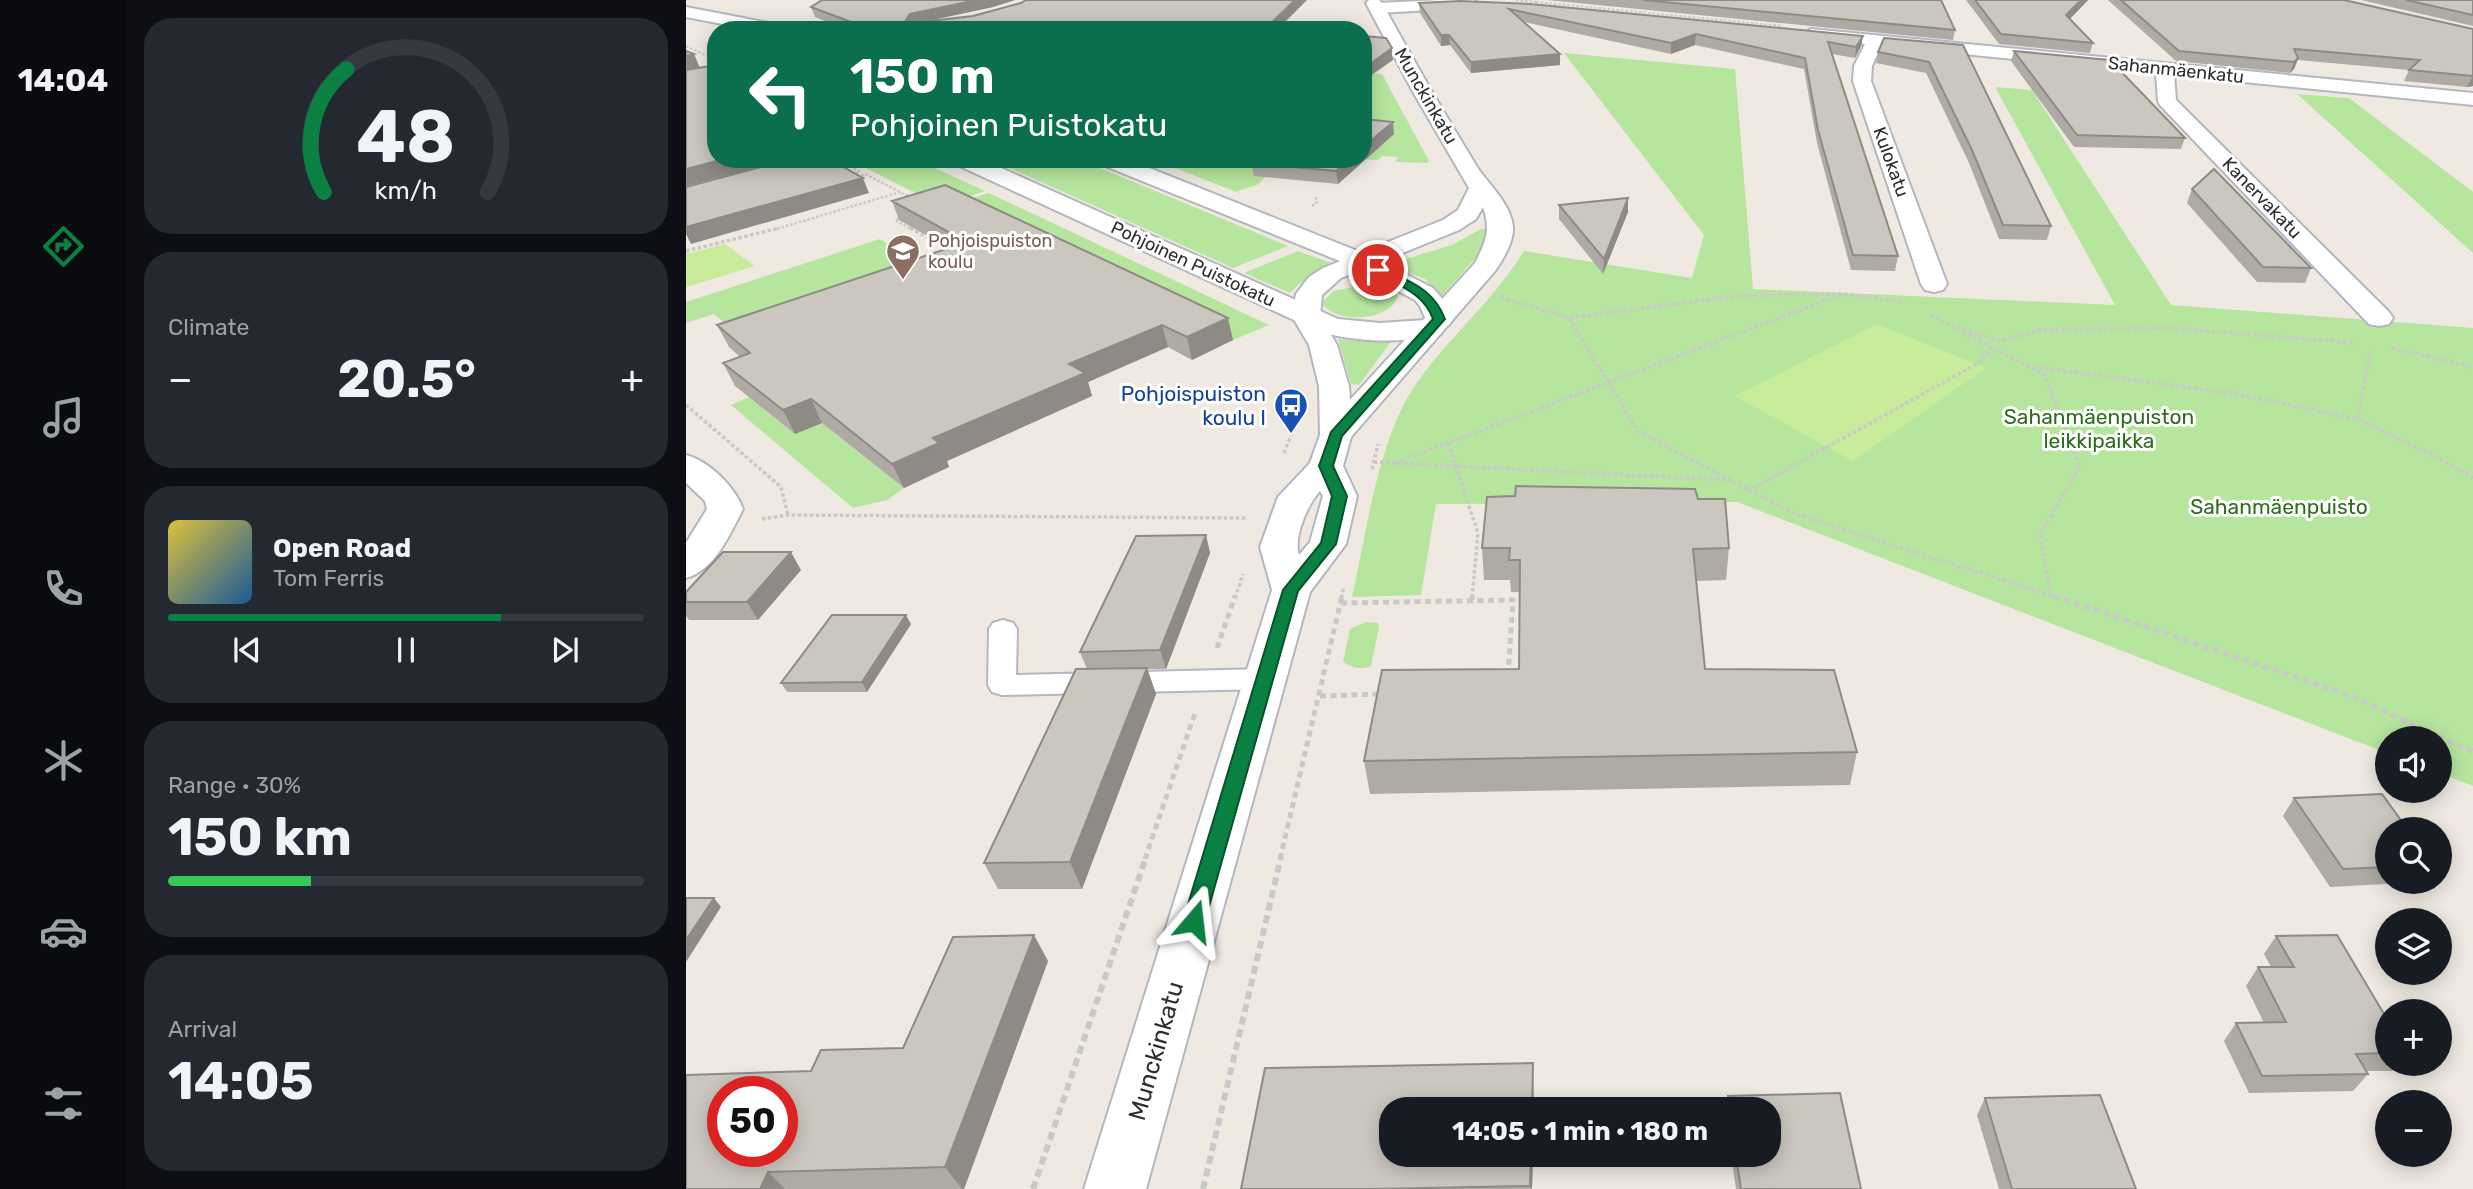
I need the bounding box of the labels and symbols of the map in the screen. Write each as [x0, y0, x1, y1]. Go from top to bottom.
street label: Munckinkatu [1390, 44, 1462, 148]
street label: Sahanmäenkatu [2107, 52, 2245, 88]
street label: Kulokatu [1868, 124, 1914, 200]
street label: Kanervakatu [2218, 153, 2306, 243]
street label: Pohjoinen Puistokatu [1108, 216, 1278, 312]
place label: Pohjoispuiston koulu [928, 230, 1053, 273]
school or university icon: Pohjoispuiston koulu [884, 232, 922, 281]
pin [1348, 240, 1408, 300]
place label: Pohjoispuiston koulu I [1121, 381, 1266, 430]
bus stop icon: Pohjoispuiston koulu I [1272, 386, 1310, 435]
park label: Sahanmäenpuiston leikkipaikka [2004, 404, 2194, 453]
park label: Sahanmäenpuisto [2190, 494, 2368, 519]
position arrow [1157, 884, 1231, 958]
street label: Munckinkatu [1123, 978, 1189, 1124]
speed limit sign: 50 [707, 1076, 798, 1167]

